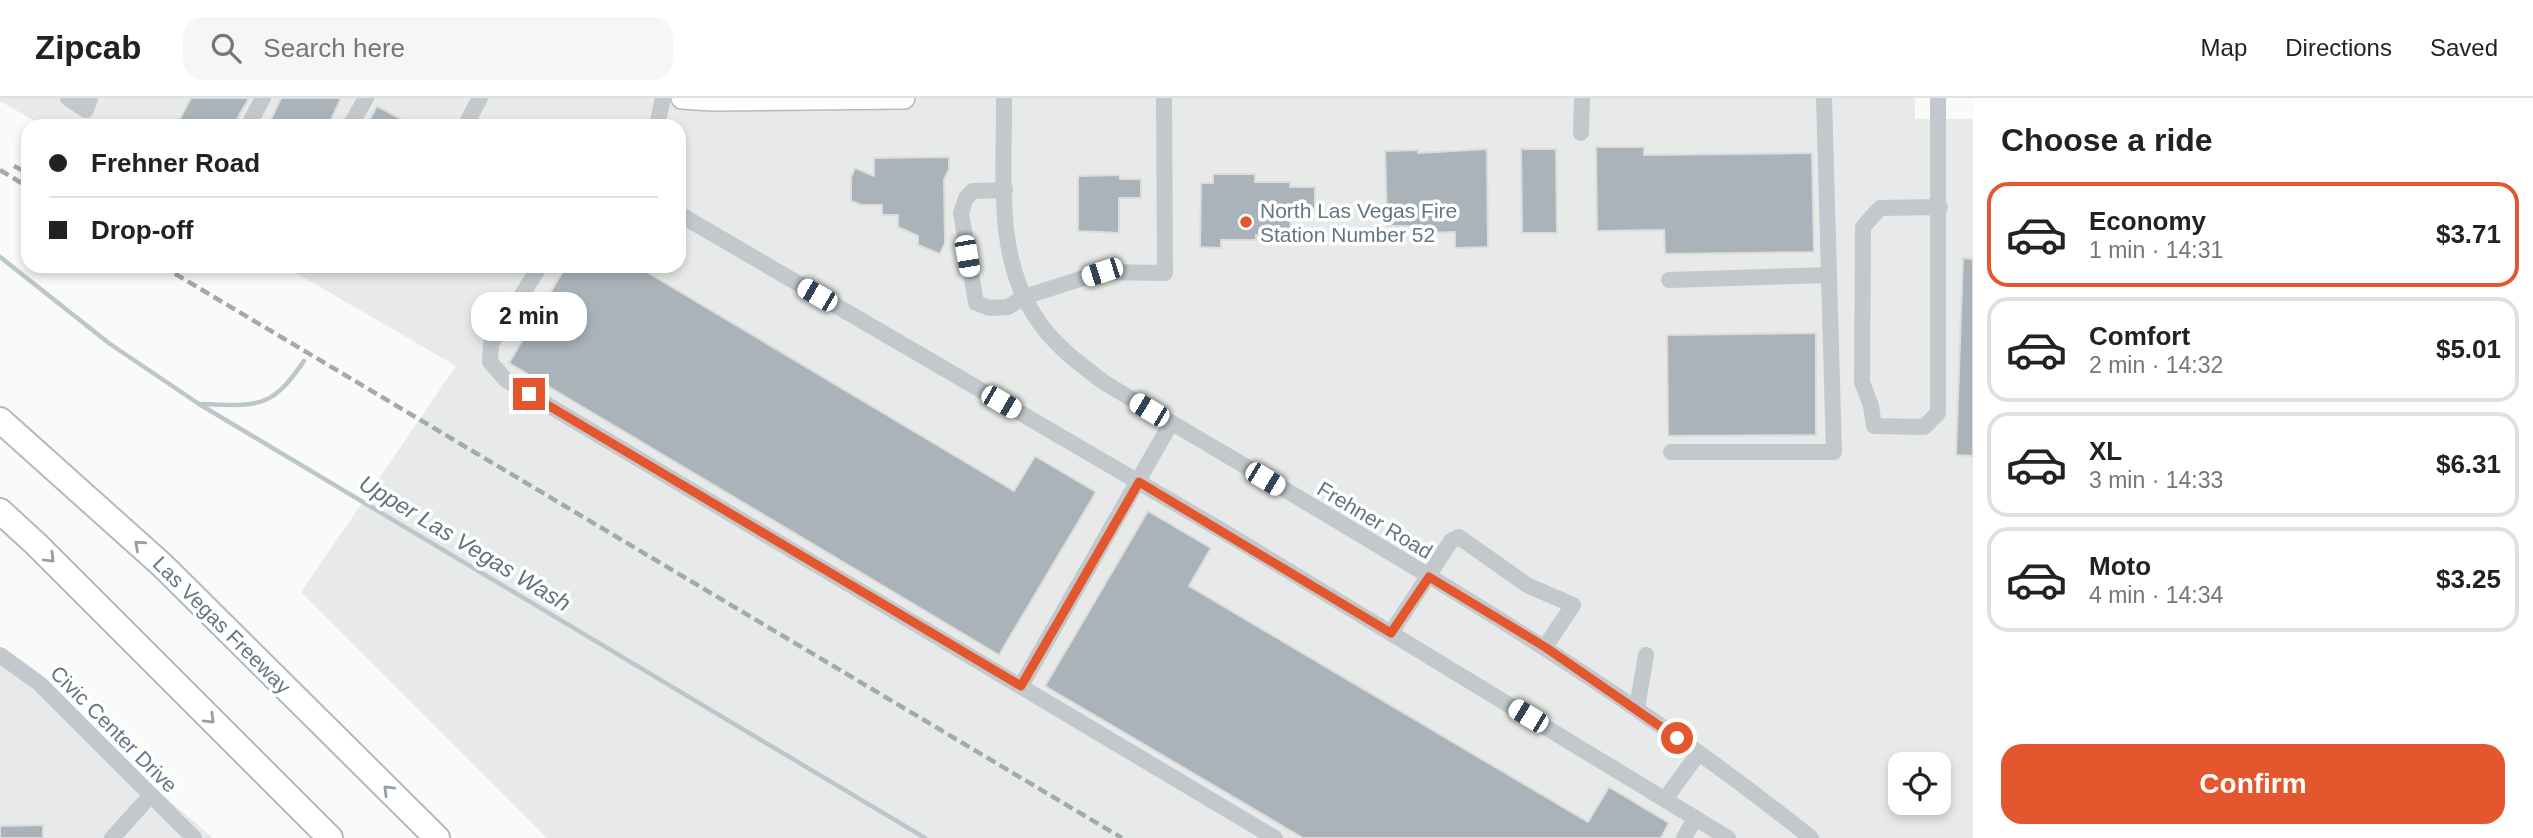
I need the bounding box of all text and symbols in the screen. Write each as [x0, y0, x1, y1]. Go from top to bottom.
search box [183, 17, 673, 80]
text: Zipcab [35, 29, 141, 66]
icon: search [207, 29, 245, 67]
text: Search here [263, 33, 405, 63]
text: Map [2201, 34, 2247, 61]
text: Directions [2285, 34, 2392, 61]
text: Saved [2430, 34, 2498, 61]
text: Choose a ride [2001, 122, 2213, 158]
text: Frehner Road [91, 148, 260, 178]
place label: North Las Vegas Fire Station Number 52 [1260, 199, 1457, 246]
icon: car [2005, 203, 2068, 266]
text: Economy [2089, 206, 2206, 236]
marker: North Las Vegas Fire Station Number 52 [1238, 214, 1254, 230]
text: Drop-off [91, 215, 194, 245]
text: $3.71 [2436, 219, 2501, 249]
car [954, 233, 981, 279]
text: 1 min · 14:31 [2089, 237, 2223, 263]
car [1079, 256, 1126, 288]
car [794, 275, 841, 315]
callout: 2 min [471, 292, 587, 342]
text: 2 min [499, 303, 559, 329]
icon: car [2005, 318, 2068, 381]
text: Comfort [2089, 321, 2190, 351]
text: $5.01 [2436, 334, 2501, 364]
text: 2 min · 14:32 [2089, 352, 2223, 378]
route end [513, 378, 545, 410]
car [978, 382, 1025, 422]
car [1126, 390, 1173, 430]
icon: car [2005, 433, 2068, 496]
text: XL [2089, 436, 2122, 466]
text: $6.31 [2436, 449, 2501, 479]
car [1242, 459, 1289, 499]
text: 3 min · 14:33 [2089, 467, 2223, 493]
water label: Upper Las Vegas Wash [355, 470, 575, 616]
street label: Frehner Road [1314, 477, 1436, 563]
one-way arrow [134, 540, 147, 553]
icon: car [2005, 548, 2068, 611]
one-way arrow [41, 549, 54, 562]
text: Moto [2089, 551, 2151, 581]
street label: Las Vegas Freeway [149, 552, 296, 699]
text: $3.25 [2436, 564, 2501, 594]
text: 4 min · 14:34 [2089, 582, 2223, 608]
street label: Civic Center Drive [46, 661, 182, 797]
car [1505, 696, 1552, 736]
one-way arrow [202, 710, 215, 723]
route start [1661, 722, 1693, 754]
button: Confirm [2001, 744, 2505, 824]
map controls [1888, 752, 1951, 815]
button: locate [1888, 752, 1951, 815]
one-way arrow [384, 785, 397, 798]

